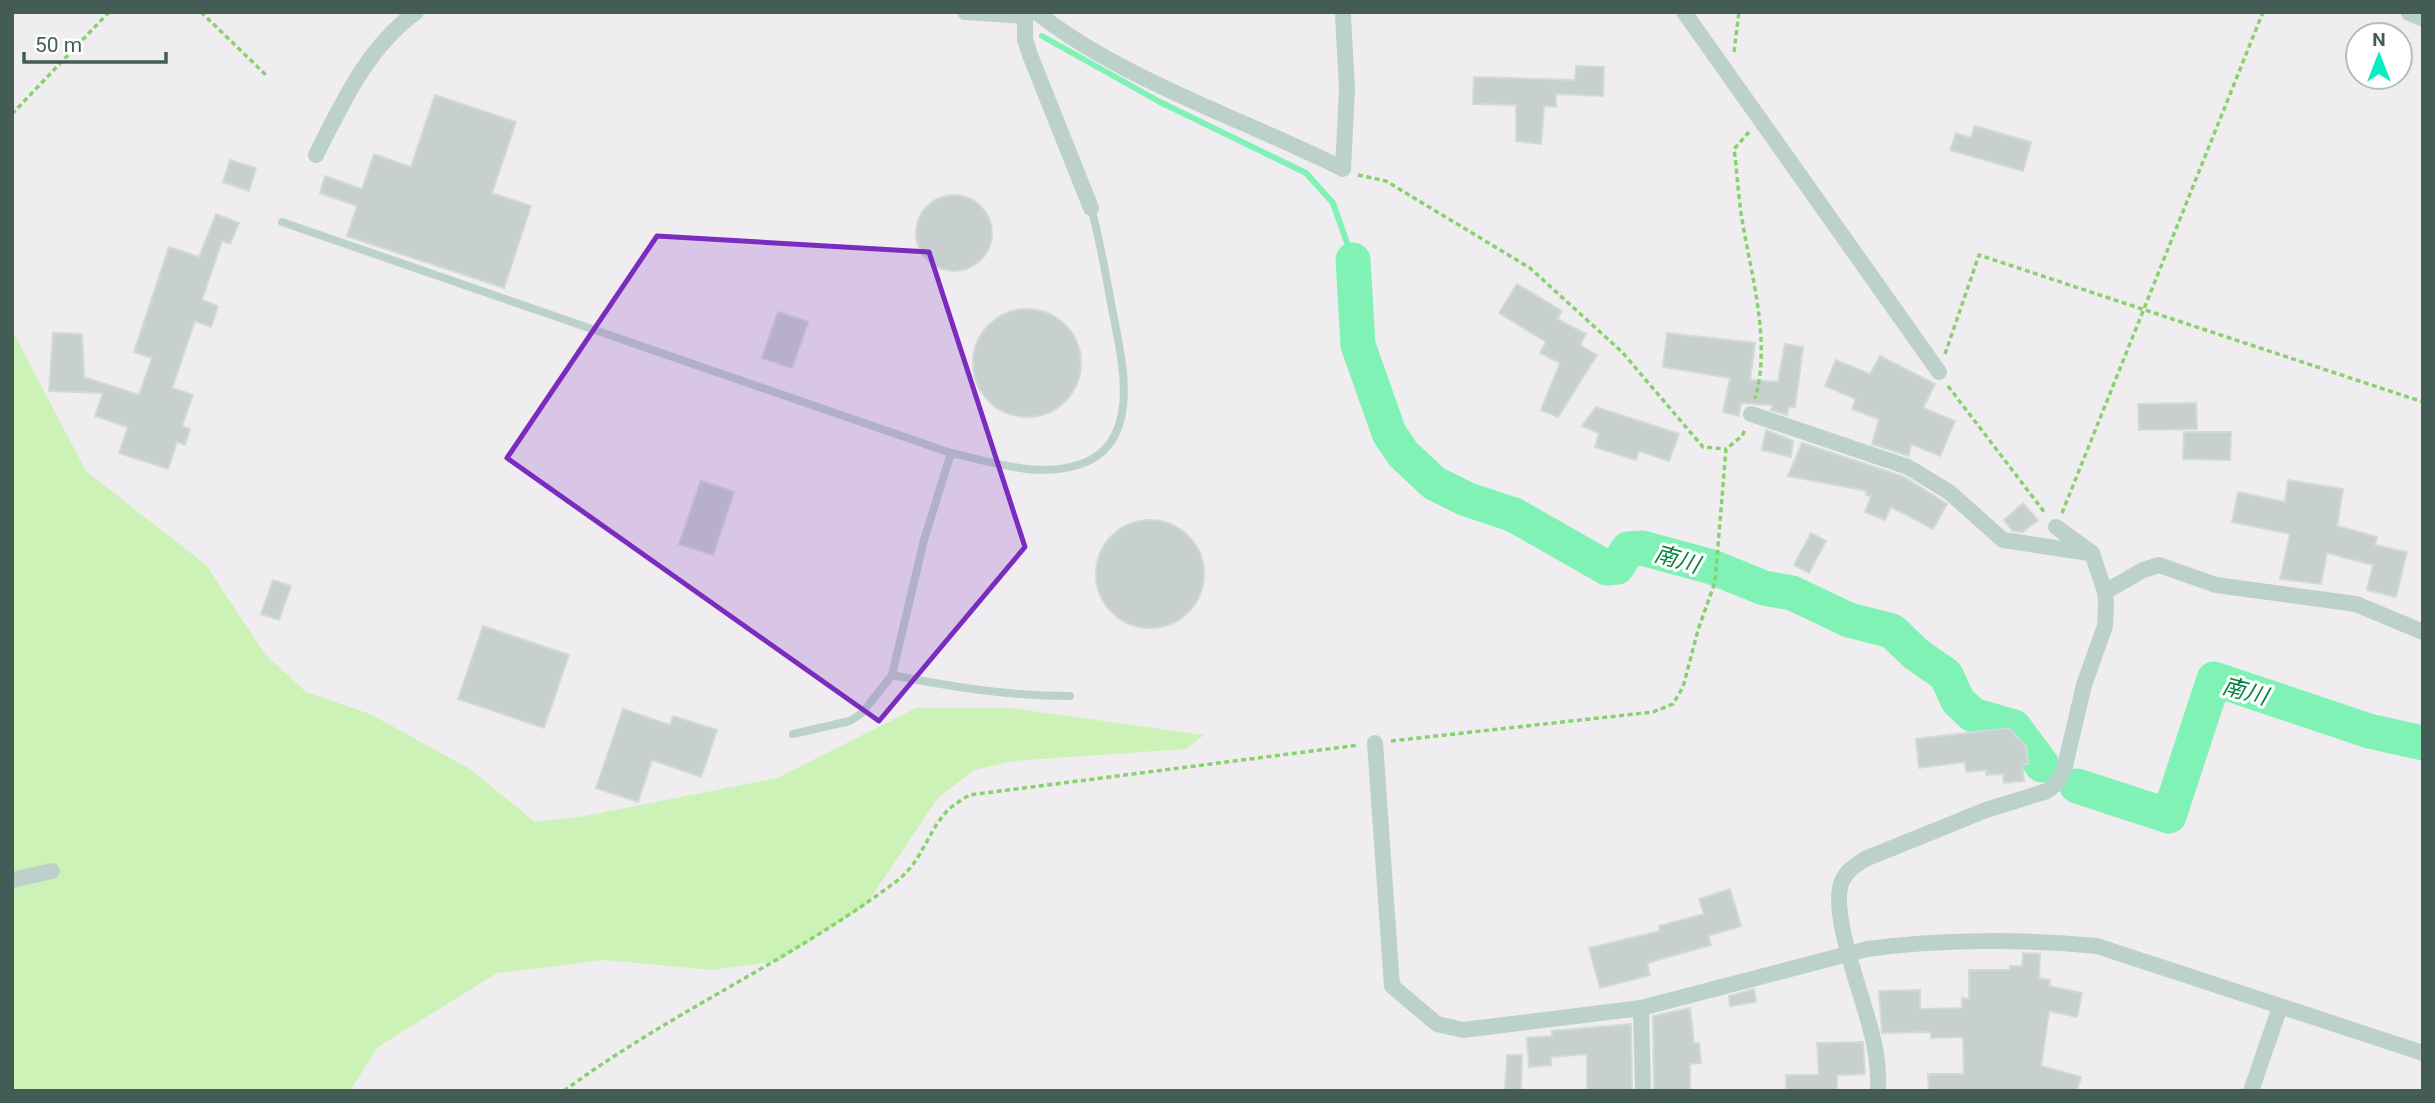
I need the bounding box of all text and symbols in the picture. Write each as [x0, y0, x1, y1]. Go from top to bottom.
scale bar [24, 21, 166, 65]
north arrow [2344, 21, 2414, 91]
text: N [2372, 28, 2386, 51]
text: 50 m [35, 33, 82, 57]
water label: 南川 [1651, 540, 1706, 580]
water label: 南川 [2219, 672, 2273, 711]

